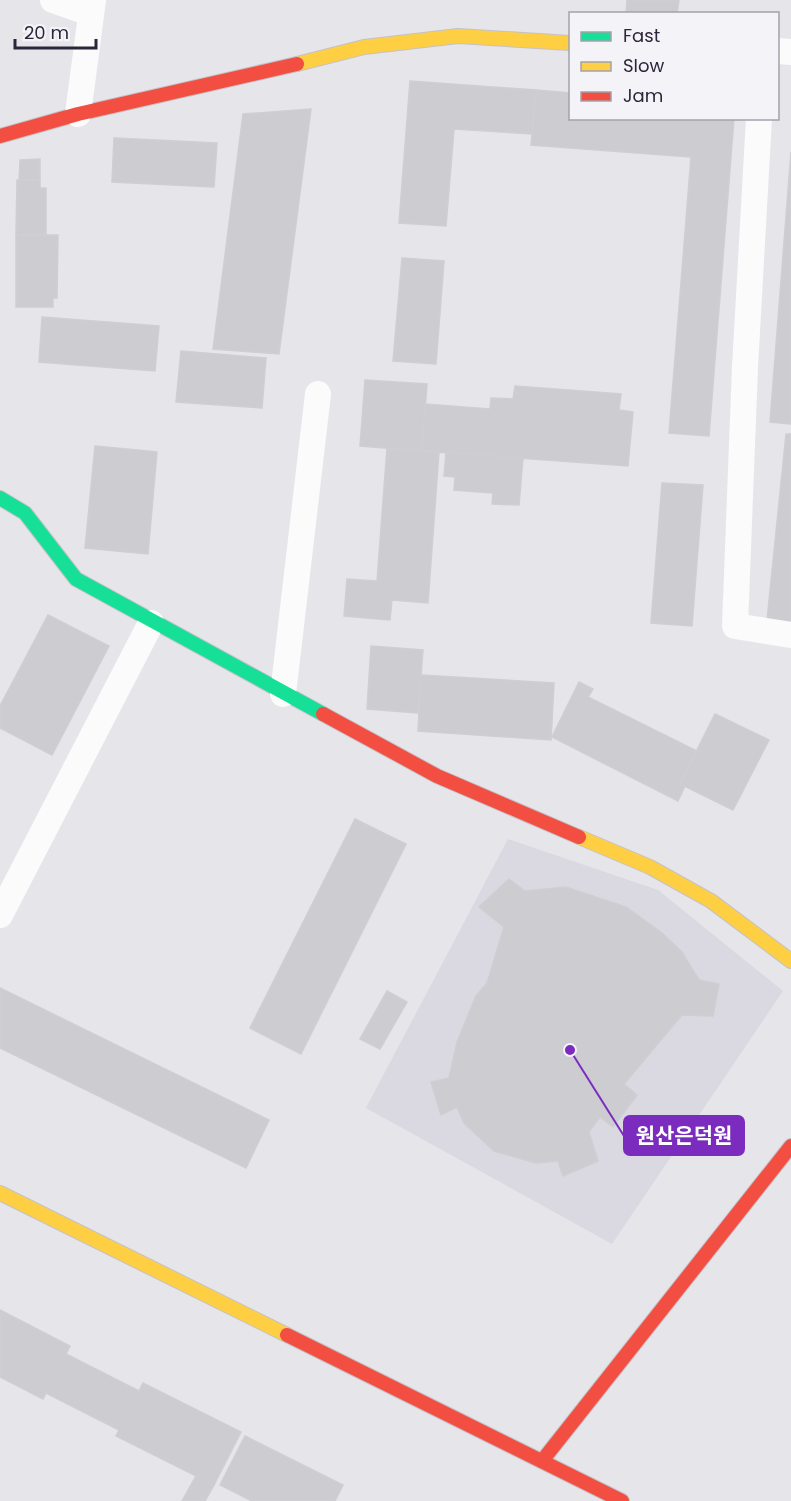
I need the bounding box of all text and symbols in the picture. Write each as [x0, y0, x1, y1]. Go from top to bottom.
scale bar [15, 12, 96, 50]
legend [569, 12, 779, 120]
text: 20 m [24, 20, 69, 45]
text: Fast [623, 23, 660, 48]
text: Slow [623, 53, 665, 78]
text: Jam [623, 83, 663, 108]
callout: 원산은덕원 [624, 1116, 744, 1155]
text: 원산은덕원 [636, 1121, 732, 1150]

